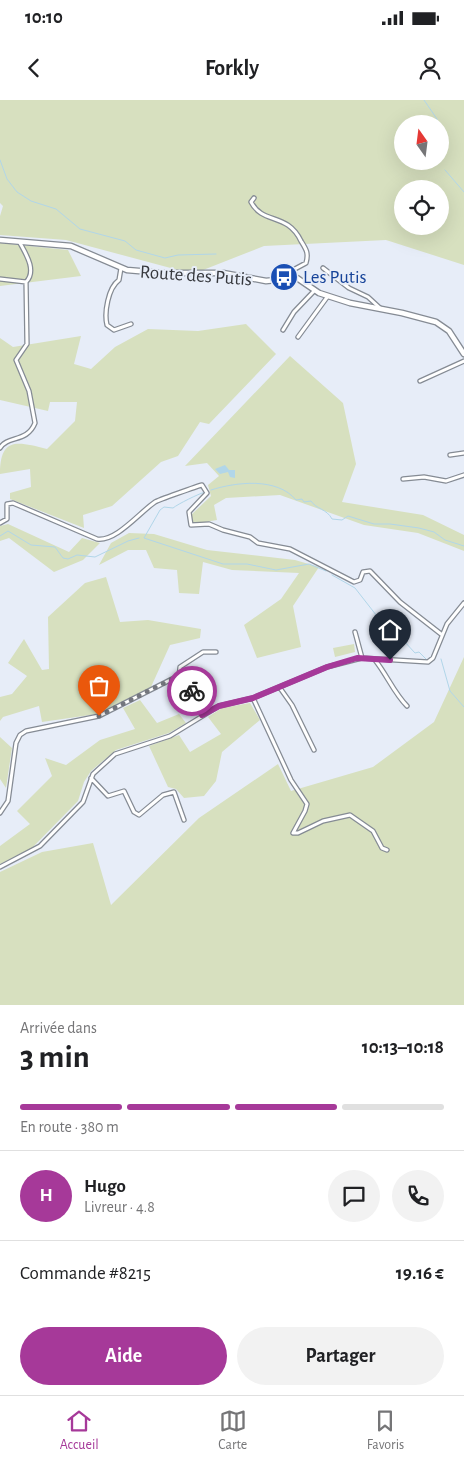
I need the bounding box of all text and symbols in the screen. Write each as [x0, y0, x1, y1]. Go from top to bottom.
text: 10:10 [25, 8, 63, 27]
icon: back [20, 54, 48, 82]
icon: person [416, 54, 444, 82]
text: Forkly [205, 57, 259, 79]
north arrow [394, 115, 449, 170]
map controls [394, 115, 449, 235]
button: locate [394, 180, 449, 235]
bus stop icon: Les Putis [269, 262, 299, 292]
street label: Route des Putis [139, 263, 253, 289]
place label: Les Putis [303, 268, 367, 287]
pin [369, 609, 411, 660]
icon: home [376, 616, 404, 644]
pin [78, 665, 120, 716]
courier [167, 666, 217, 716]
icon: bag [85, 672, 113, 700]
icon: bike [178, 677, 206, 705]
text: Arrivée dans [20, 1020, 97, 1036]
text: 10:13–10:18 [362, 1038, 444, 1057]
text: 3 min [20, 1041, 90, 1073]
text: En route · 380 m [20, 1119, 119, 1135]
button: chat [328, 1170, 380, 1222]
button: phone [392, 1170, 444, 1222]
text: Hugo [84, 1177, 126, 1196]
text: H [39, 1186, 53, 1205]
text: Livreur · 4.8 [84, 1199, 155, 1215]
text: Commande #8215 [20, 1264, 151, 1283]
text: 19.16 € [396, 1264, 444, 1283]
button: Aide [20, 1327, 227, 1385]
button: Partager [237, 1327, 444, 1385]
tab: Accueil [60, 1407, 99, 1454]
tab: Carte [218, 1407, 247, 1454]
tab: Favoris [367, 1407, 404, 1454]

